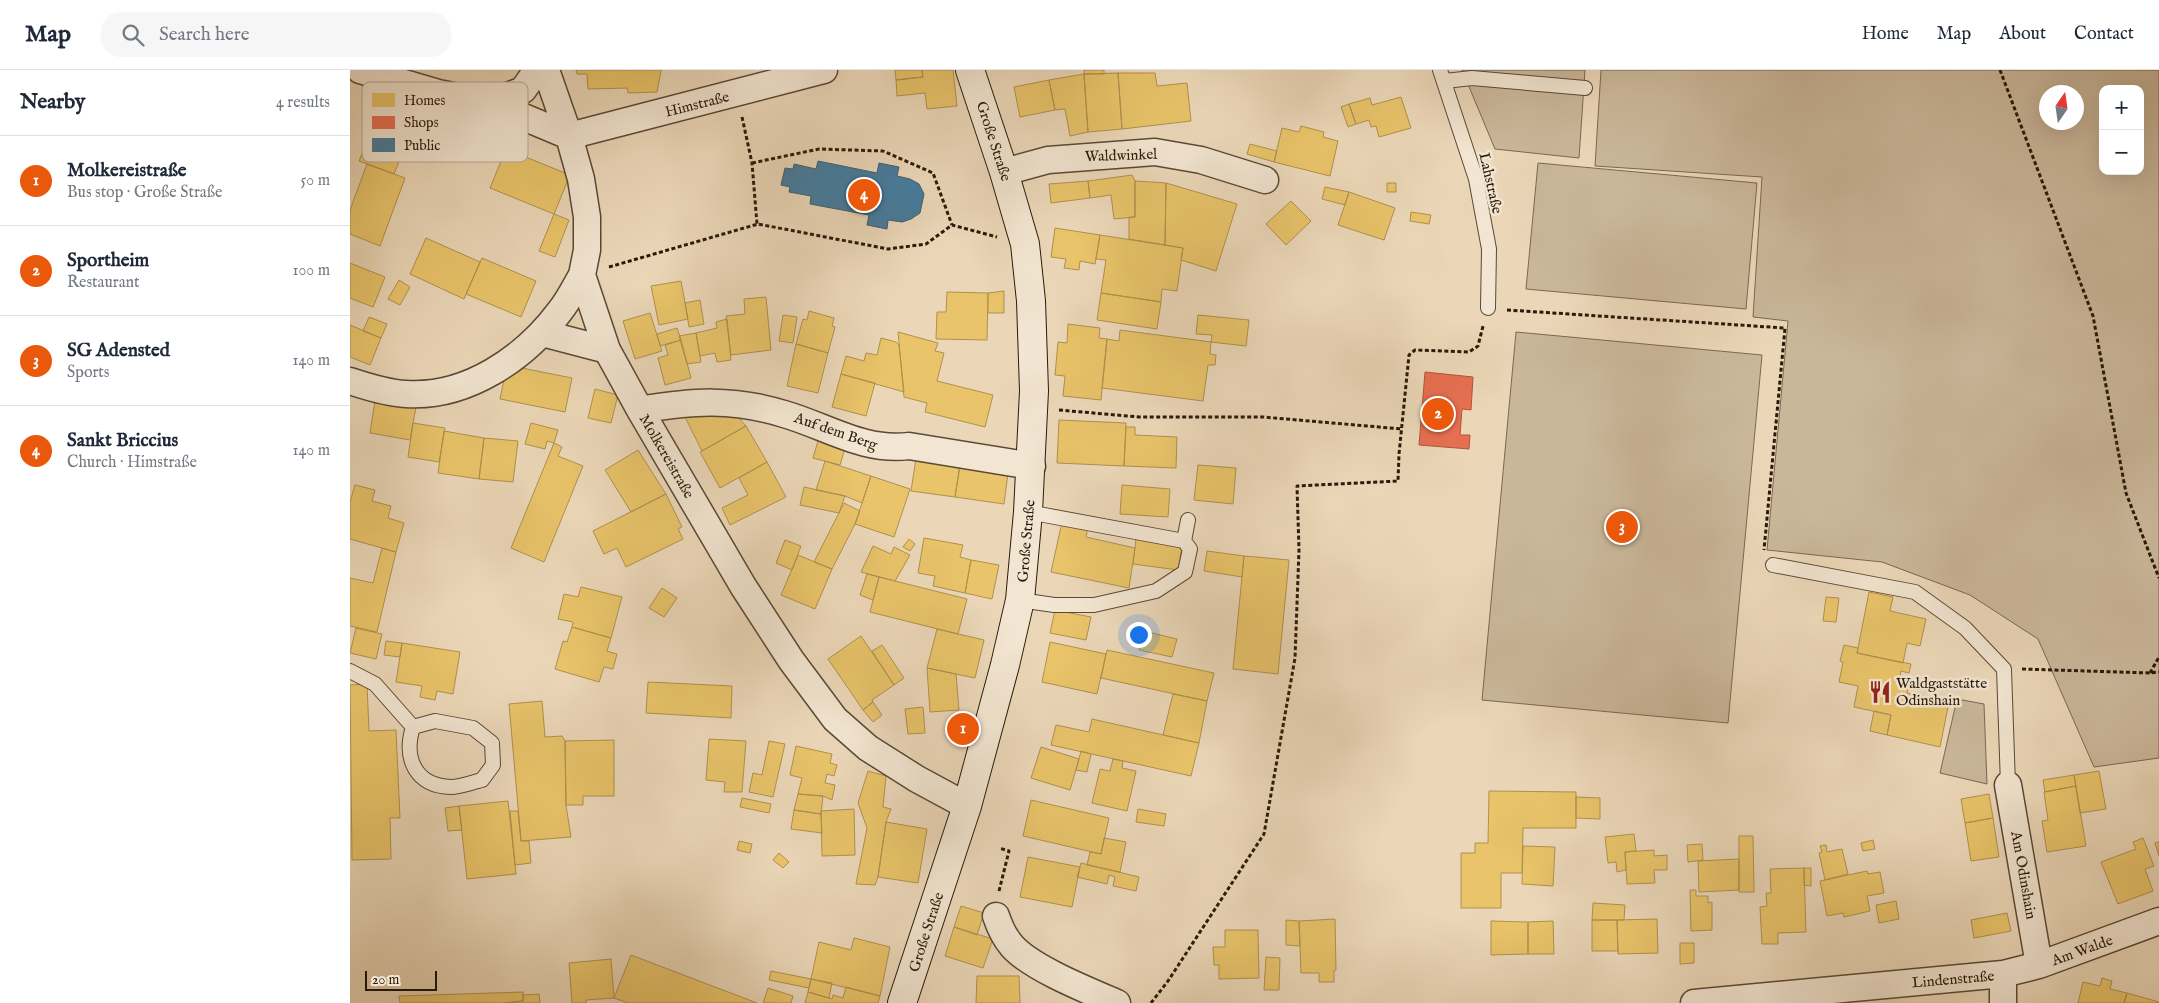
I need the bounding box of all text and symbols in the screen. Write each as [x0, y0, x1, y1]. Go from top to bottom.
search box [101, 12, 451, 57]
text: Map [25, 19, 71, 50]
icon: search [119, 21, 147, 49]
text: Search here [159, 23, 250, 47]
text: Home [1862, 23, 1909, 46]
text: Map [1937, 23, 1971, 46]
text: About [1999, 23, 2046, 46]
text: Contact [2074, 23, 2134, 46]
legend [362, 82, 528, 162]
north arrow [2039, 85, 2084, 130]
map controls [2099, 85, 2144, 175]
button: + [2099, 85, 2144, 130]
street label: Himstraße [663, 87, 731, 122]
text: Nearby [20, 89, 85, 116]
text: Homes [404, 92, 446, 110]
text: 4 results [276, 93, 330, 113]
street label: Große Straße [972, 99, 1015, 184]
text: Shops [404, 114, 439, 132]
button: − [2099, 130, 2144, 175]
text: Public [404, 137, 440, 155]
street label: Waldwinkel [1084, 145, 1158, 166]
street label: Lahstraße [1474, 151, 1507, 216]
text: Molkereistraße [67, 159, 186, 183]
text: 1 [33, 171, 39, 191]
text: 50 m [301, 171, 330, 191]
pin: 4 [848, 176, 880, 214]
text: Bus stop · Große Straße [67, 183, 222, 203]
text: Sportheim [67, 249, 149, 273]
text: 2 [32, 261, 40, 281]
text: 100 m [293, 261, 330, 281]
text: Restaurant [67, 273, 140, 293]
text: SG Adensted [67, 339, 170, 363]
text: 3 [33, 351, 39, 371]
text: 140 m [292, 351, 330, 371]
text: Sports [67, 363, 109, 383]
pin: 2 [1422, 395, 1454, 433]
street label: Auf dem Berg [791, 408, 881, 455]
street label: Molkereistraße [635, 411, 698, 502]
text: Sankt Briccius [67, 429, 178, 453]
text: 4 [32, 441, 40, 461]
text: 140 m [292, 441, 330, 461]
text: Church · Himstraße [67, 453, 197, 473]
street label: Große Straße [1013, 499, 1040, 583]
pin: 3 [1606, 508, 1638, 546]
your location [1126, 622, 1152, 648]
place label: Waldgaststätte Odinshain [1896, 674, 1987, 710]
restaurant icon: Waldgaststätte Odinshain [1867, 679, 1893, 705]
pin: 1 [947, 710, 979, 748]
street label: Am Odinshain [2006, 829, 2041, 921]
street label: Große Straße [905, 890, 948, 974]
street label: Am Walde [2048, 931, 2115, 971]
street label: Lindenstraße [1911, 966, 1995, 993]
scale bar [365, 968, 438, 991]
text: 20 m [372, 971, 399, 989]

